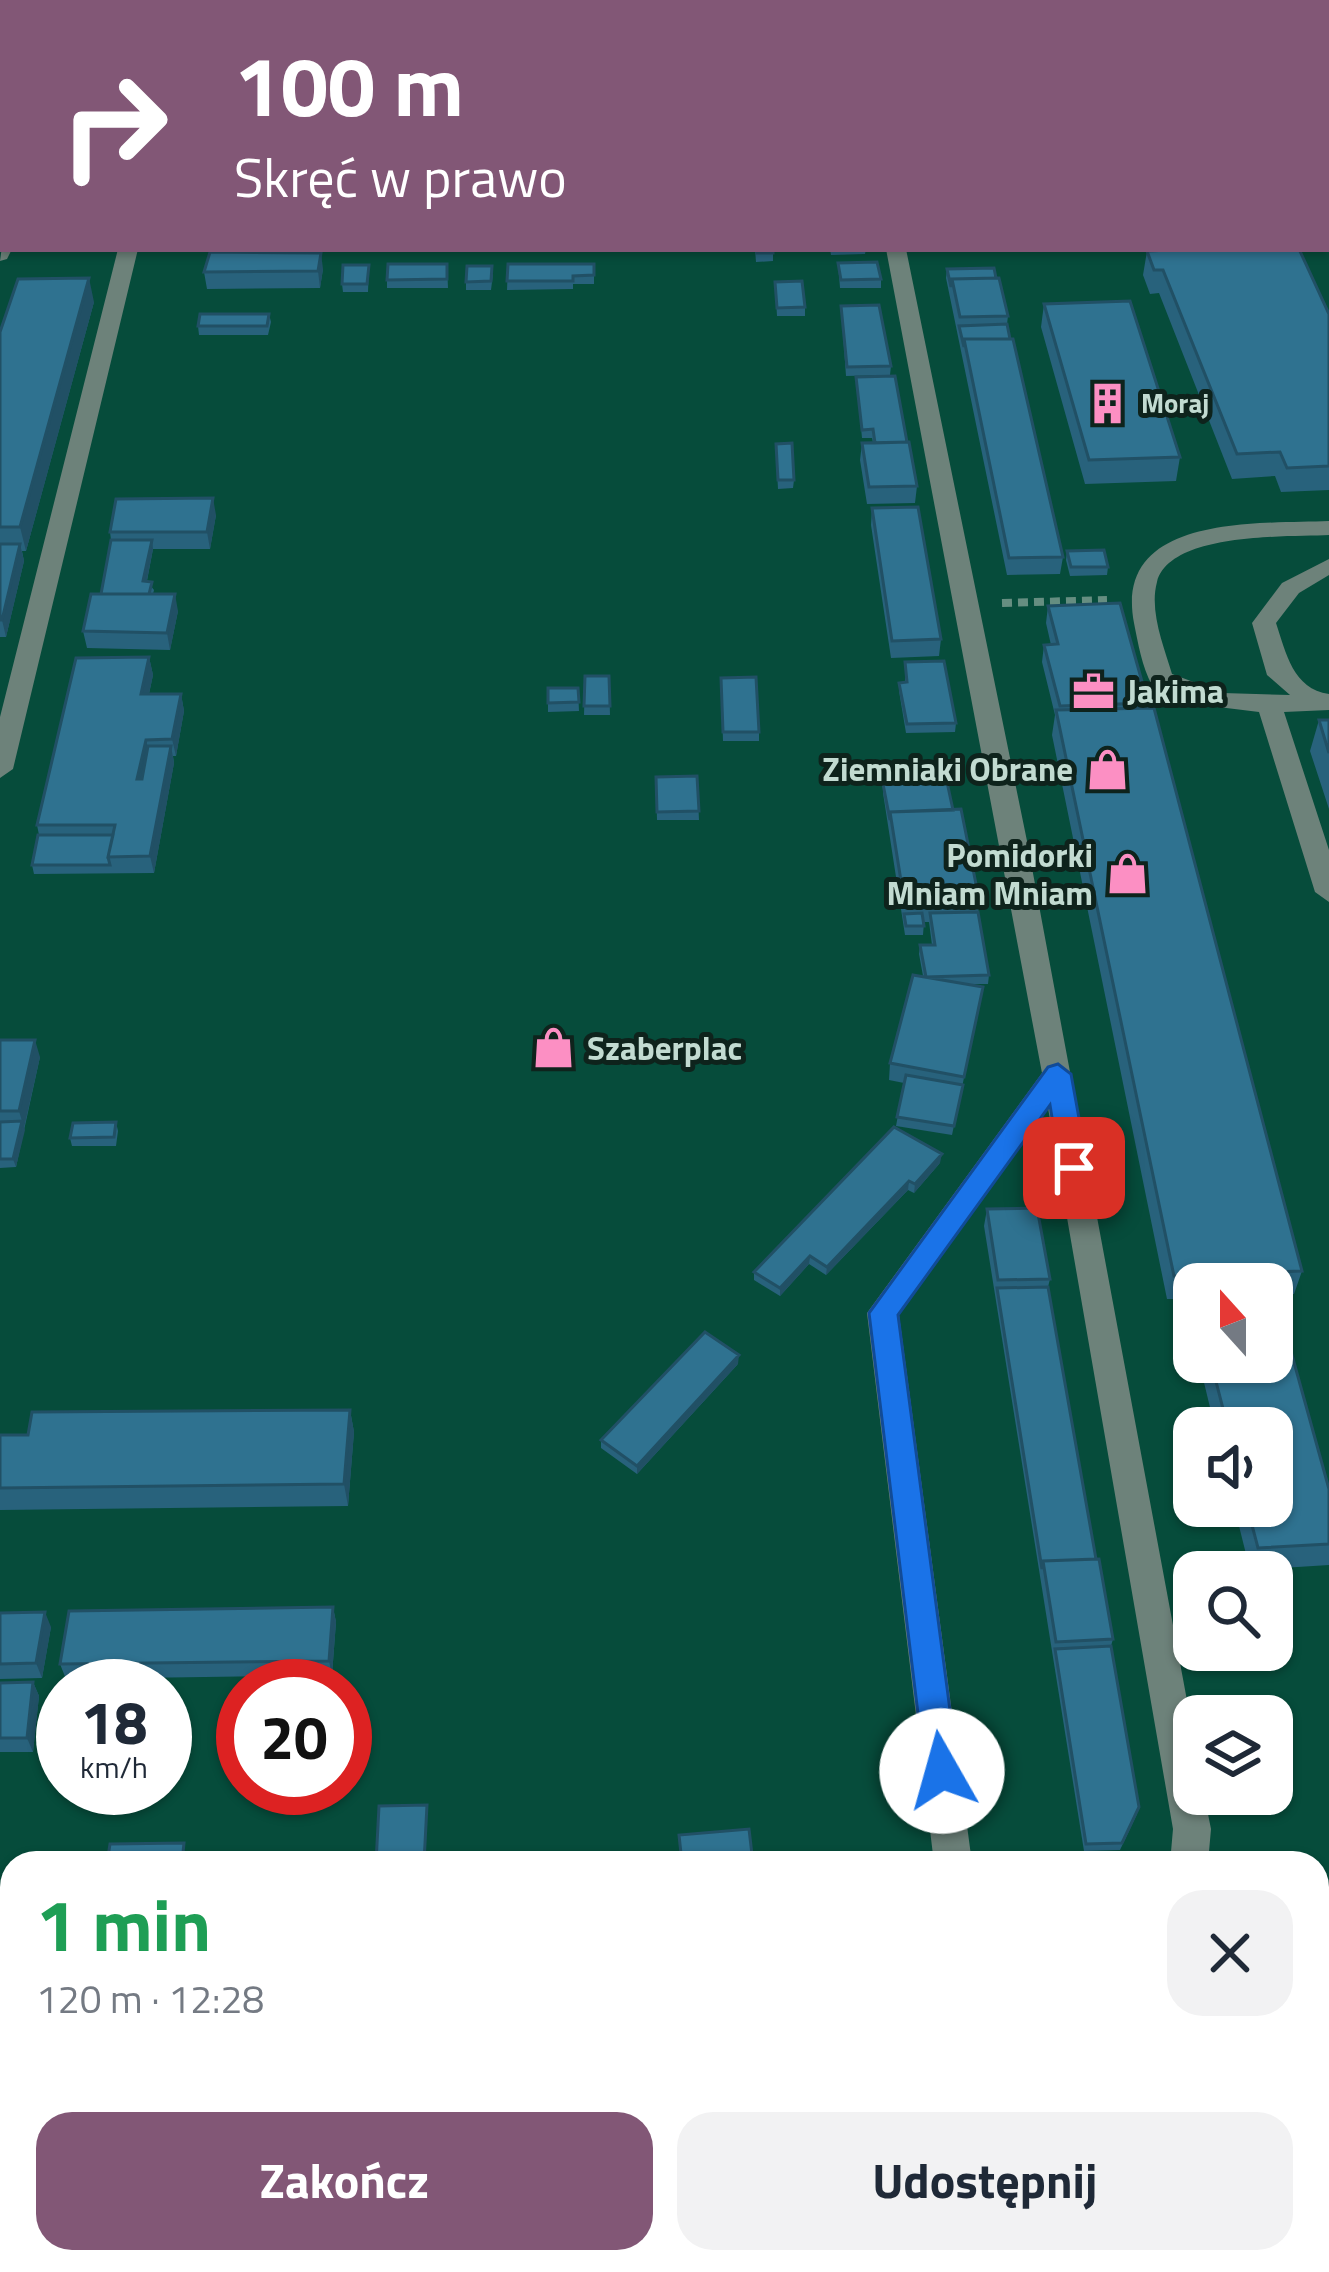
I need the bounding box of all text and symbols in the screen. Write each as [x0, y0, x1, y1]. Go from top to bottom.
text: 100 m [234, 21, 464, 149]
icon: right [36, 48, 192, 204]
text: Skręć w prawo [234, 136, 567, 218]
building icon: Moraj [1084, 381, 1130, 427]
place label: Moraj [1141, 382, 1209, 423]
place label: Jakima [1127, 666, 1224, 716]
office icon: Jakima [1070, 668, 1116, 714]
place label: Ziemniaki Obrane [822, 744, 1073, 794]
shop icon: Ziemniaki Obrane [1084, 746, 1130, 792]
place label: Pomidorki Mniam Mniam [886, 830, 1093, 918]
shop icon: Pomidorki Mniam Mniam [1104, 851, 1150, 897]
place label: Szaberplac [587, 1023, 742, 1073]
shop icon: Szaberplac [530, 1025, 576, 1071]
pin [1023, 1117, 1125, 1219]
icon: arrive [1041, 1135, 1107, 1201]
north arrow [1173, 1263, 1293, 1383]
map controls [1173, 1263, 1293, 1815]
button: sound [1173, 1407, 1293, 1527]
button: search [1173, 1551, 1293, 1671]
speed limit sign: 20 [216, 1659, 372, 1815]
text: 18 [80, 1676, 148, 1767]
button: layers [1173, 1695, 1293, 1815]
position arrow [879, 1708, 1005, 1834]
text: km/h [80, 1744, 148, 1790]
text: 1 min [36, 1869, 211, 1979]
button: close [1167, 1890, 1293, 2016]
text: 120 m · 12:28 [36, 1969, 264, 2028]
button: Zakończ [36, 2112, 653, 2250]
button: Udostępnij [677, 2112, 1293, 2250]

